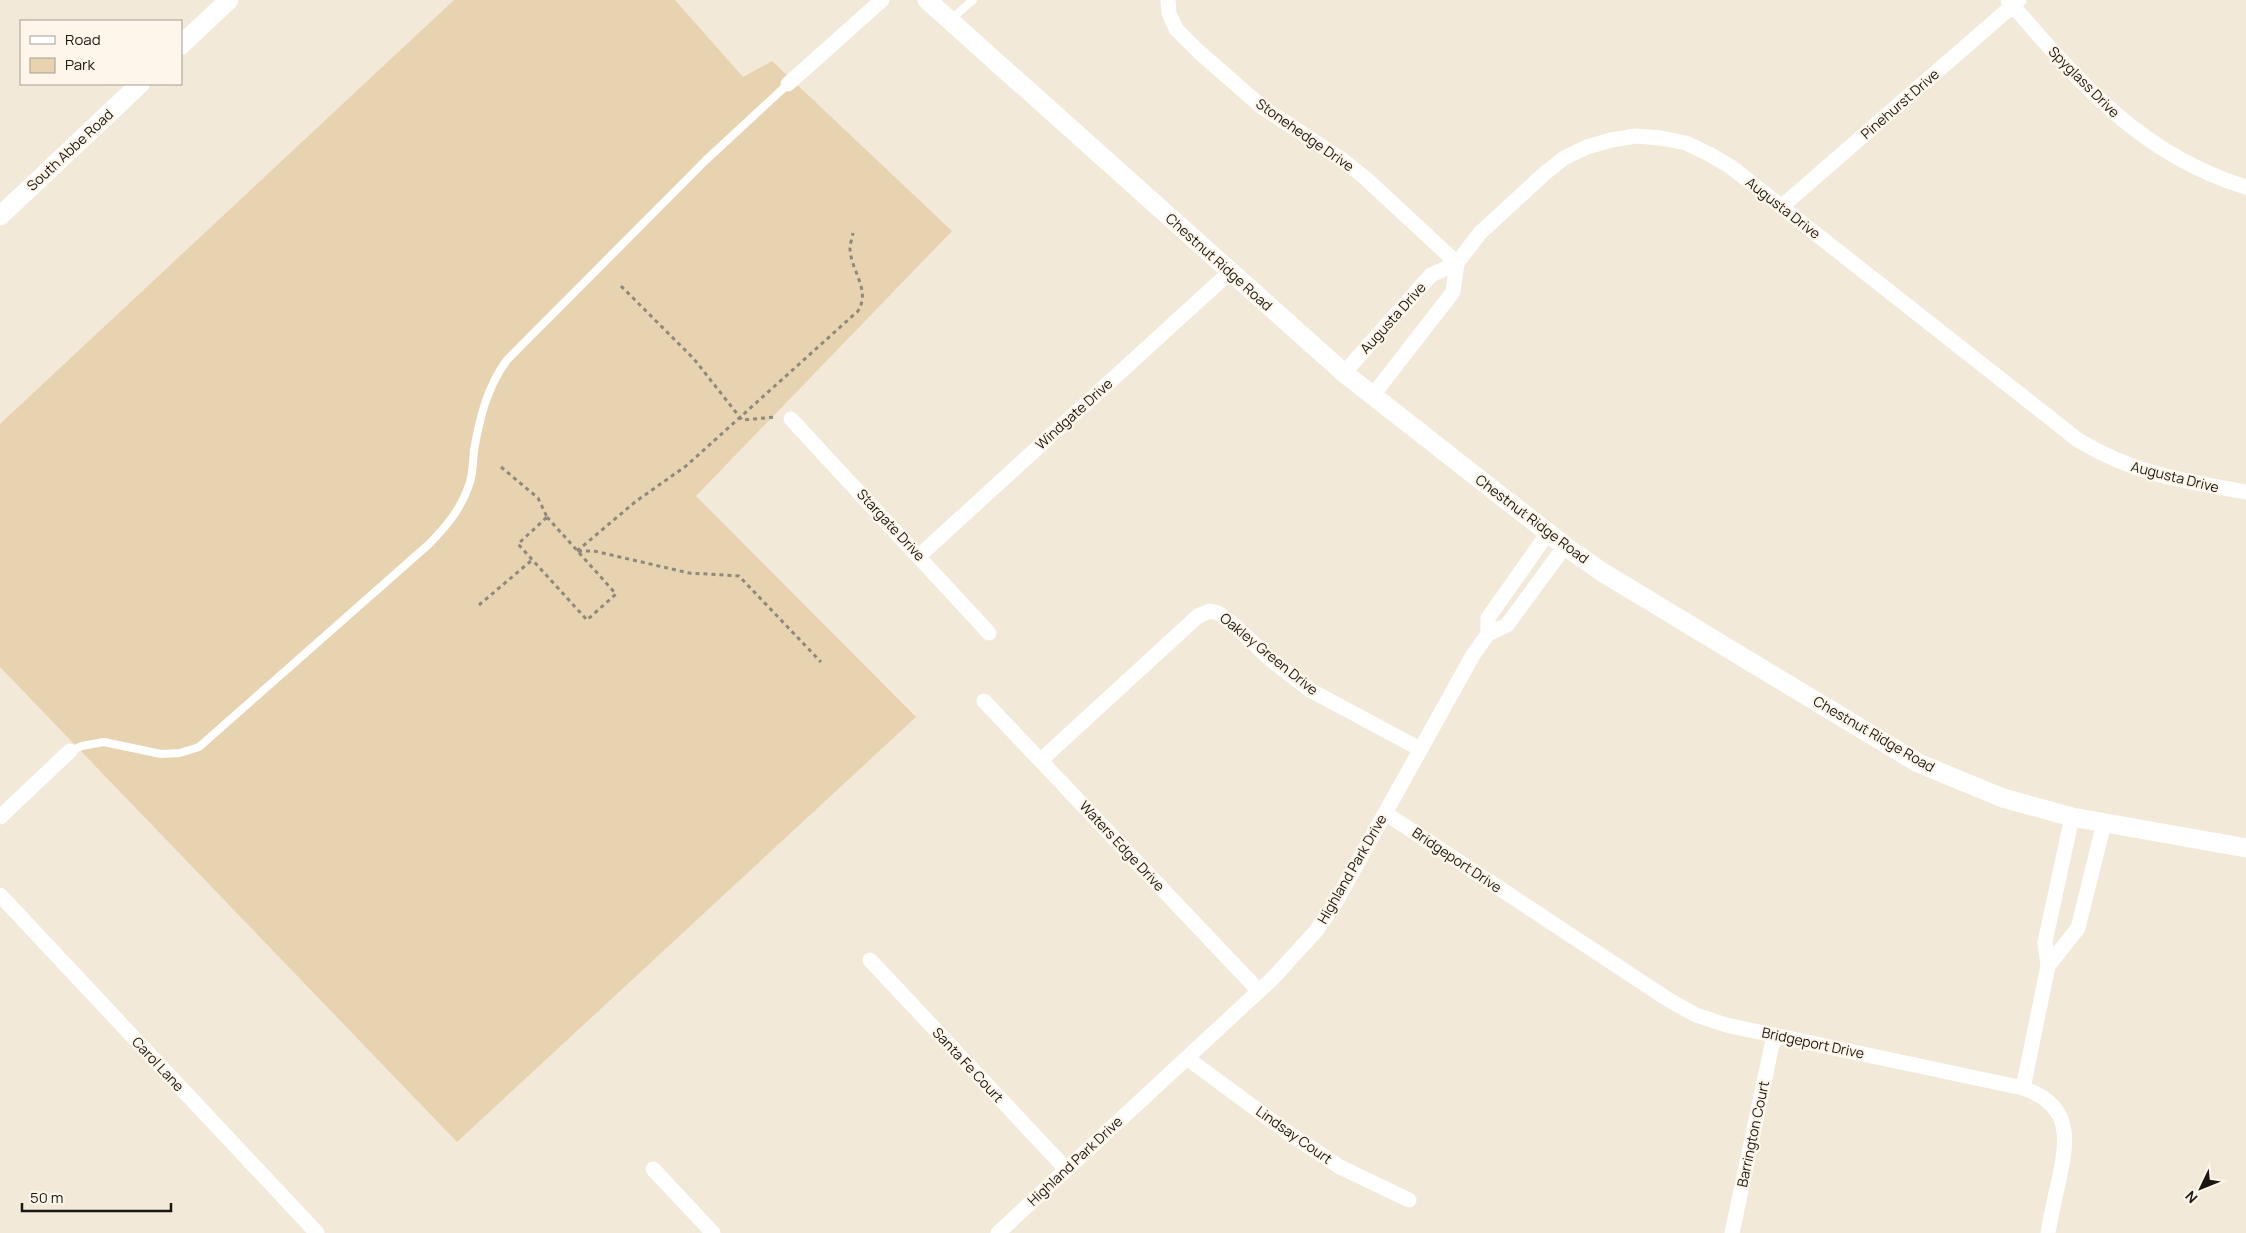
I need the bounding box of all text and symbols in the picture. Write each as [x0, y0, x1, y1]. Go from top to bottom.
legend [20, 20, 182, 85]
text: Road [65, 29, 101, 50]
street label: Spyglass Drive [2045, 42, 2124, 121]
text: Park [65, 54, 95, 75]
street label: Pinehurst Drive [1856, 64, 1943, 143]
street label: Stonehedge Drive [1253, 94, 1358, 175]
street label: South Abbe Road [22, 105, 117, 195]
street label: Augusta Drive [1742, 172, 1825, 243]
street label: Chestnut Ridge Road [1162, 209, 1277, 315]
street label: Augusta Drive [1355, 278, 1430, 357]
street label: Windgate Drive [1031, 374, 1116, 453]
street label: Augusta Drive [2129, 456, 2221, 497]
street label: Chestnut Ridge Road [1472, 470, 1593, 568]
street label: Stargate Drive [853, 485, 930, 565]
street label: Oakley Green Drive [1216, 608, 1322, 699]
street label: Chestnut Ridge Road [1810, 691, 1938, 776]
street label: Waters Edge Drive [1076, 796, 1169, 895]
street label: Highland Park Drive [1313, 811, 1391, 927]
street label: Bridgeport Drive [1409, 823, 1506, 897]
street label: Bridgeport Drive [1760, 1022, 1866, 1063]
street label: Santa Fe Court [929, 1023, 1008, 1107]
street label: Carol Lane [128, 1032, 189, 1095]
street label: Barrington Court [1732, 1079, 1773, 1189]
street label: Lindsay Court [1252, 1101, 1337, 1168]
street label: Highland Park Drive [1023, 1112, 1126, 1210]
north arrow [2176, 1163, 2226, 1213]
scale bar [22, 1180, 171, 1212]
text: 50 m [30, 1187, 64, 1208]
text: N [2181, 1187, 2202, 1207]

